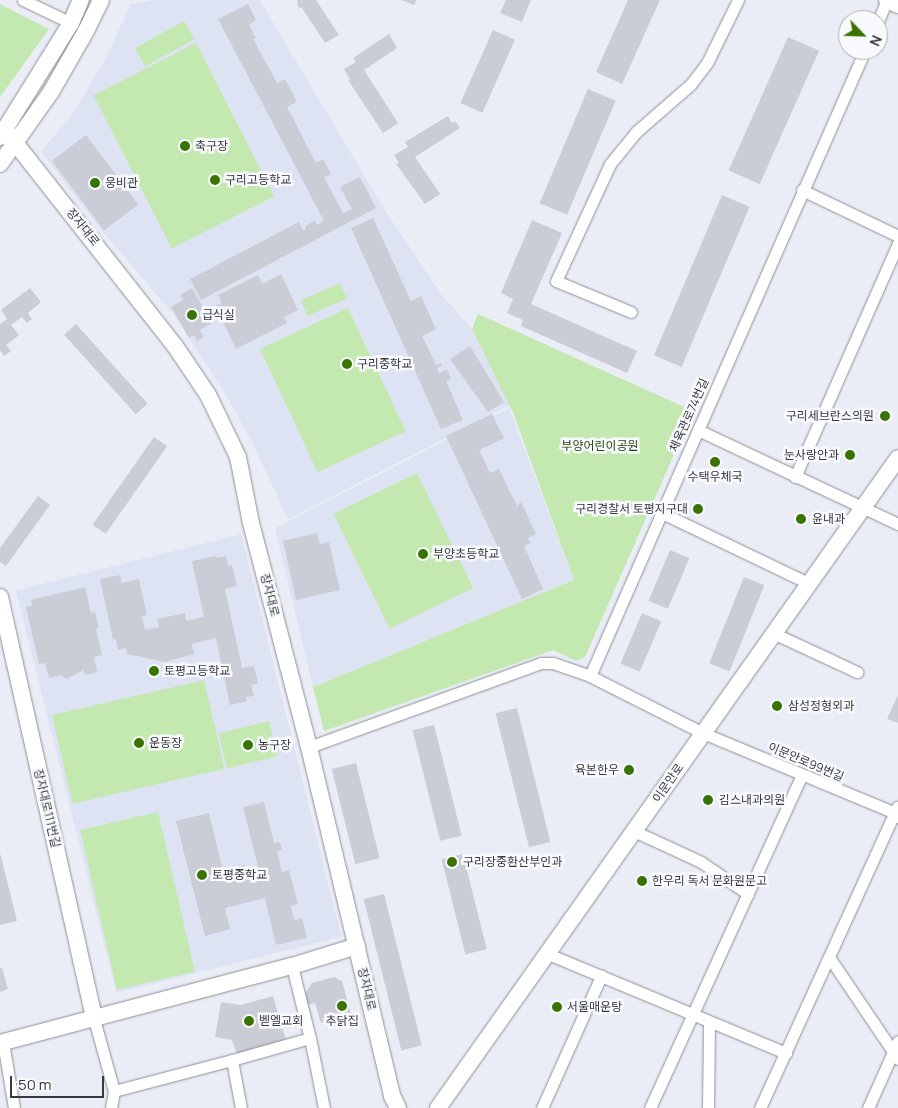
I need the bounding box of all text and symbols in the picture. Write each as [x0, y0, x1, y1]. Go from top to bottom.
north arrow [838, 10, 888, 60]
text: N [866, 32, 887, 49]
place label: 축구장 [195, 139, 228, 153]
marker: 축구장 [179, 140, 191, 152]
place label: 구리고등학교 [225, 173, 291, 187]
marker: 구리고등학교 [209, 174, 221, 186]
place label: 웅비관 [105, 176, 138, 190]
marker: 웅비관 [89, 177, 101, 189]
street label: 장자대로 [64, 205, 102, 249]
place label: 급식실 [202, 308, 235, 322]
marker: 급식실 [186, 309, 198, 321]
place label: 구리중학교 [357, 357, 412, 371]
marker: 구리중학교 [341, 358, 353, 370]
street label: 체육관로74번길 [666, 376, 712, 454]
place label: 구리세브란스의원 [786, 409, 874, 423]
marker: 구리세브란스의원 [878, 409, 892, 423]
park label: 부양어린이공원 [561, 439, 639, 453]
place label: 눈사랑안과 [784, 448, 839, 462]
marker: 눈사랑안과 [843, 448, 857, 462]
marker: 수택우체국 [709, 456, 721, 468]
place label: 수택우체국 [687, 470, 743, 484]
place label: 구리경찰서 토평지구대 [575, 502, 688, 516]
marker: 구리경찰서 토평지구대 [692, 503, 704, 515]
marker: 윤내과 [794, 512, 808, 526]
place label: 윤내과 [812, 512, 845, 526]
place label: 부양초등학교 [433, 547, 499, 561]
marker: 부양초등학교 [417, 548, 429, 560]
street label: 장자대로 [258, 572, 282, 618]
place label: 토평고등학교 [164, 664, 230, 678]
marker: 토평고등학교 [148, 665, 160, 677]
marker: 삼성정형외과 [770, 699, 784, 713]
place label: 삼성정형외과 [788, 699, 854, 713]
place label: 운동장 [149, 736, 182, 750]
marker: 운동장 [133, 737, 145, 749]
place label: 농구장 [258, 738, 291, 752]
marker: 농구장 [242, 739, 254, 751]
street label: 이문안로99번길 [766, 740, 846, 784]
street label: 이문안로 [649, 761, 687, 805]
place label: 육본한우 [575, 763, 619, 777]
marker: 육본한우 [623, 764, 635, 776]
street label: 장자대로111번길 [31, 767, 63, 849]
marker: 김스내과의원 [701, 793, 715, 807]
place label: 김스내과의원 [719, 793, 785, 807]
marker: 구리장중환산부인과 [445, 855, 459, 869]
place label: 구리장중환산부인과 [463, 855, 562, 869]
place label: 토평중학교 [212, 868, 267, 882]
marker: 토평중학교 [196, 869, 208, 881]
place label: 한우리 독서 문화원문고 [652, 874, 767, 888]
marker: 한우리 독서 문화원문고 [636, 875, 648, 887]
street label: 장자대로 [355, 966, 379, 1012]
marker: 추닭집 [336, 1000, 348, 1012]
place label: 서울매운탕 [567, 1000, 622, 1014]
marker: 서울매운탕 [551, 1001, 563, 1013]
place label: 벧엘교회 [259, 1014, 303, 1028]
place label: 추닭집 [325, 1014, 359, 1028]
marker: 벧엘교회 [243, 1015, 255, 1027]
scale bar [12, 1066, 106, 1098]
text: 50 m [18, 1074, 52, 1095]

